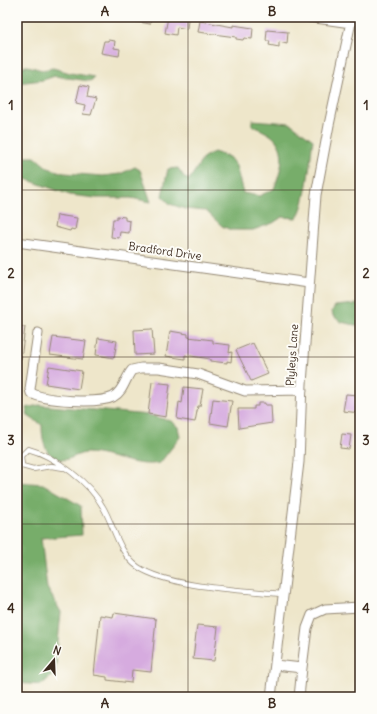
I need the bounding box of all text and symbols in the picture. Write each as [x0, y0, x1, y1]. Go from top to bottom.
text: A [101, 3, 110, 20]
text: B [268, 3, 277, 20]
text: 1 [8, 97, 14, 114]
text: 1 [363, 97, 369, 114]
street label: Bradford Drive [128, 239, 202, 263]
text: 2 [7, 265, 15, 282]
text: 2 [362, 265, 370, 282]
street label: Plyleys Lane [283, 323, 301, 386]
text: 3 [7, 432, 15, 449]
text: 3 [362, 432, 370, 449]
text: 4 [7, 600, 15, 617]
text: 4 [362, 600, 370, 617]
north arrow [34, 640, 74, 680]
text: N [51, 643, 63, 658]
text: A [101, 695, 110, 712]
text: B [268, 695, 277, 712]

